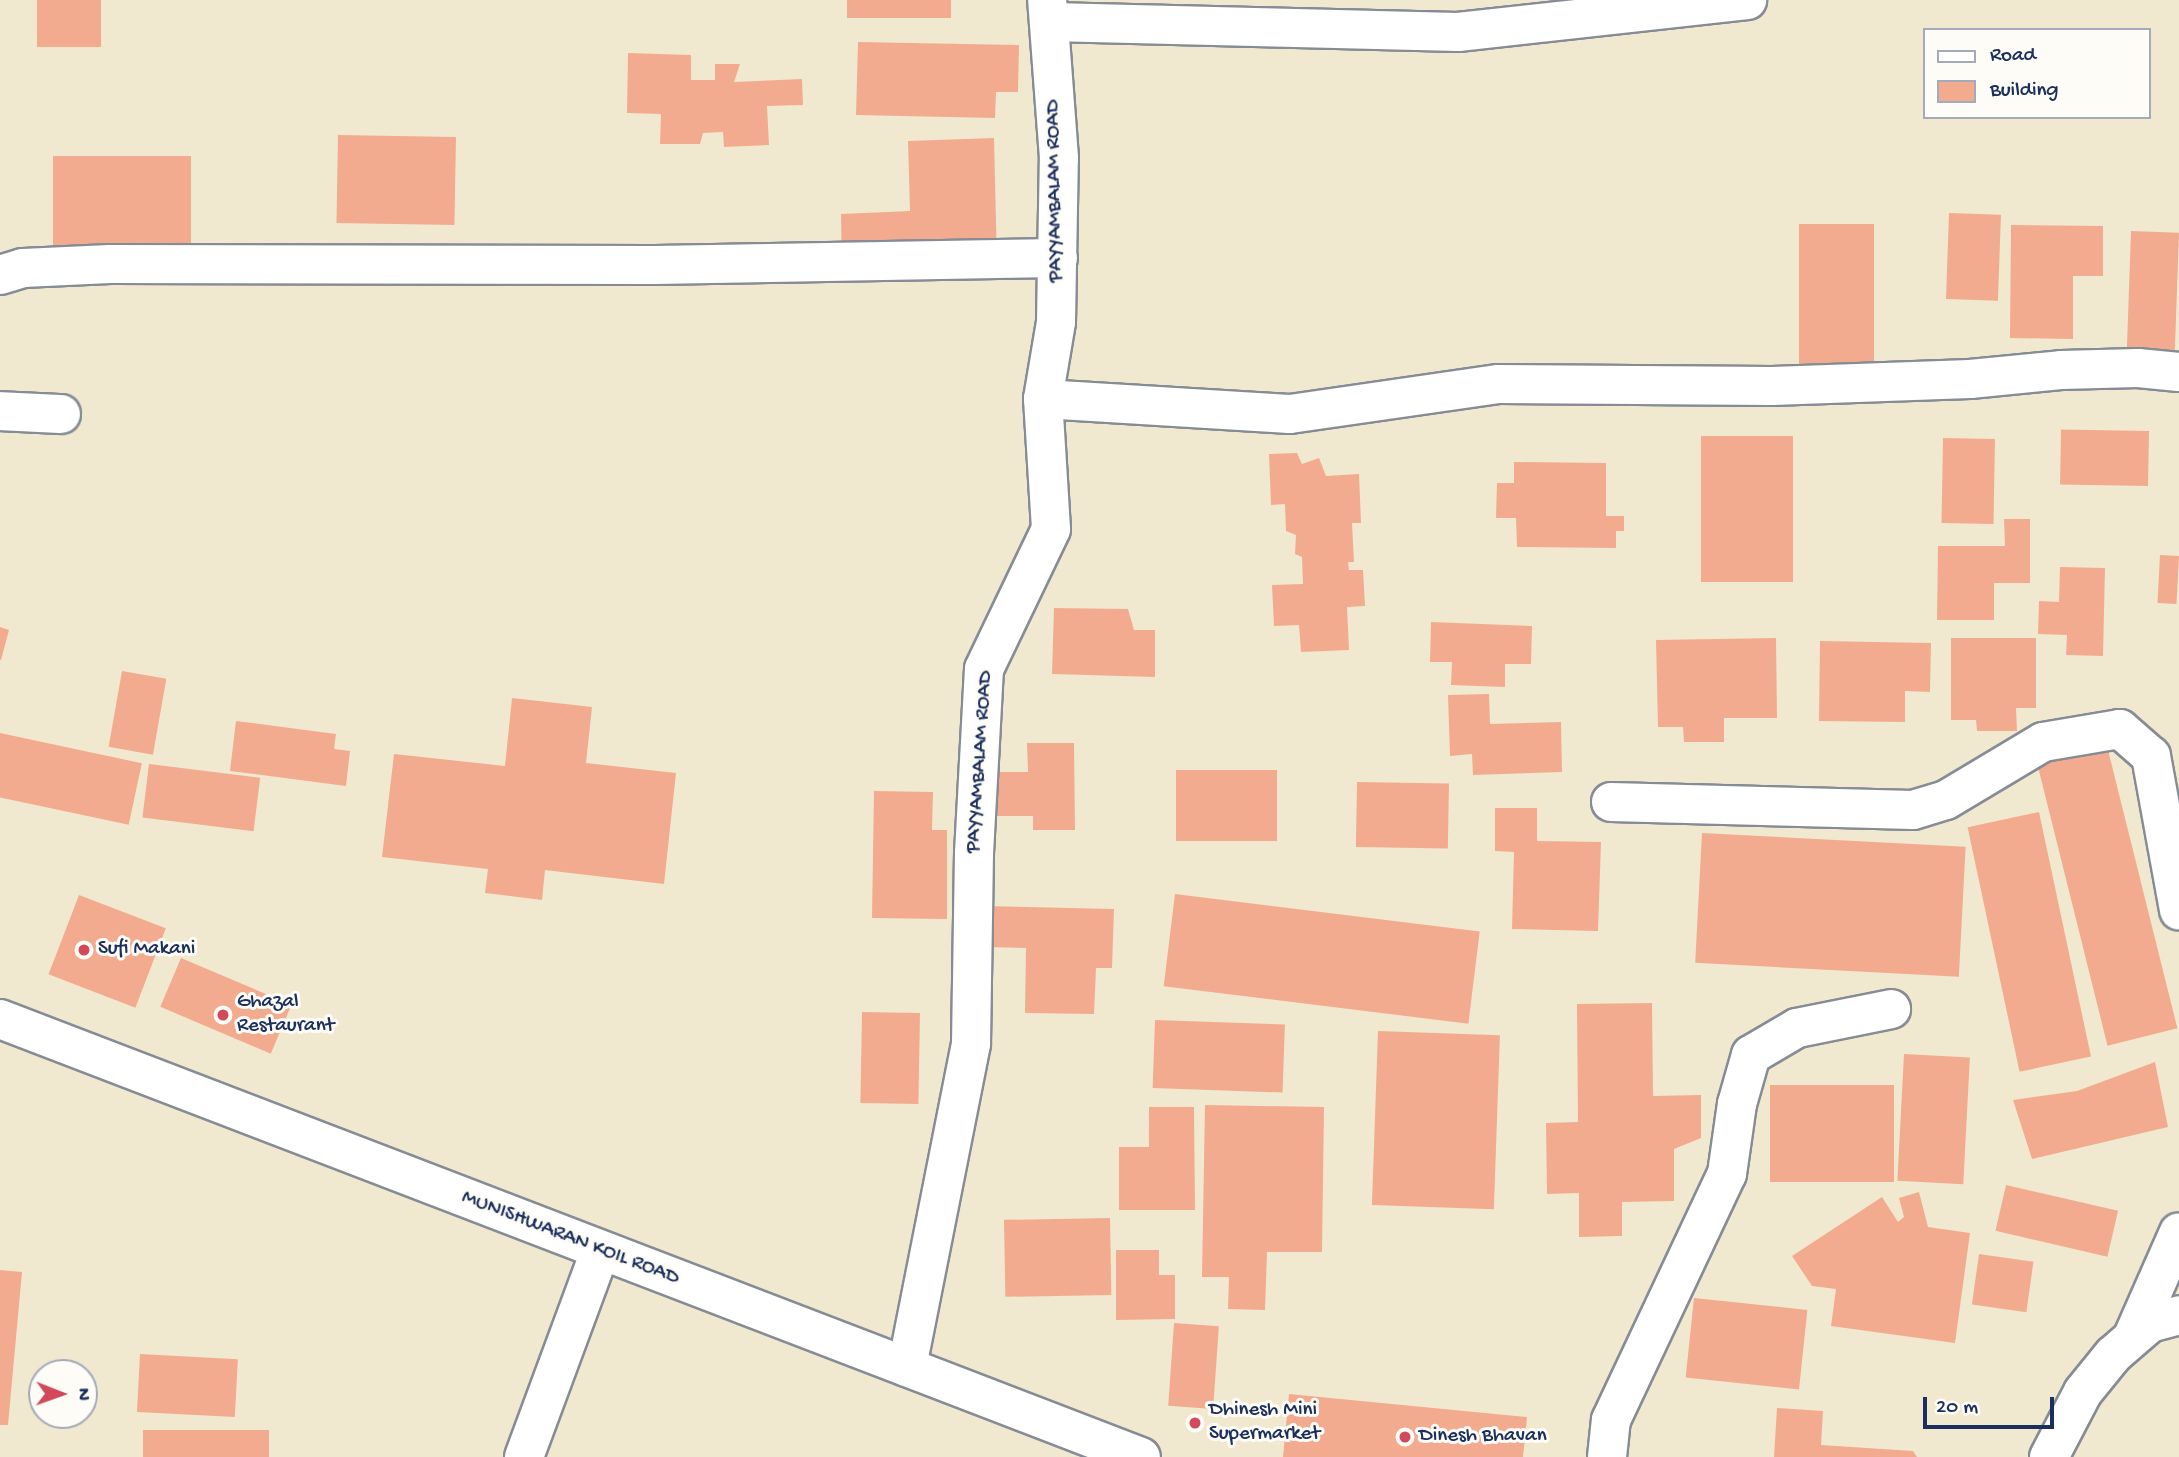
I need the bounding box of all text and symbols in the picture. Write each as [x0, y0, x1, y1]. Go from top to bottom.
legend [1924, 28, 2151, 119]
text: Road [1990, 44, 2036, 69]
text: Building [1990, 79, 2059, 104]
street label: PAYYAMBALAM ROAD [1042, 99, 1070, 283]
street label: PAYYAMBALAM ROAD [962, 670, 1000, 854]
place label: Sufi Makani [98, 937, 195, 963]
marker: Sufi Makani [76, 942, 92, 958]
place label: Ghazal Restaurant [237, 990, 334, 1040]
marker: Ghazal Restaurant [215, 1007, 231, 1023]
street label: MUNISHWARAN KOIL ROAD [458, 1186, 682, 1292]
north arrow [28, 1359, 98, 1429]
scale bar [1927, 1384, 2058, 1428]
text: N [71, 1388, 94, 1401]
text: 20 m [1936, 1396, 1978, 1421]
place label: Dhinesh Mini Supermarket [1209, 1398, 1320, 1448]
marker: Dhinesh Mini Supermarket [1187, 1415, 1203, 1431]
place label: Dinesh Bhavan [1419, 1424, 1547, 1450]
marker: Dinesh Bhavan [1397, 1429, 1413, 1445]

